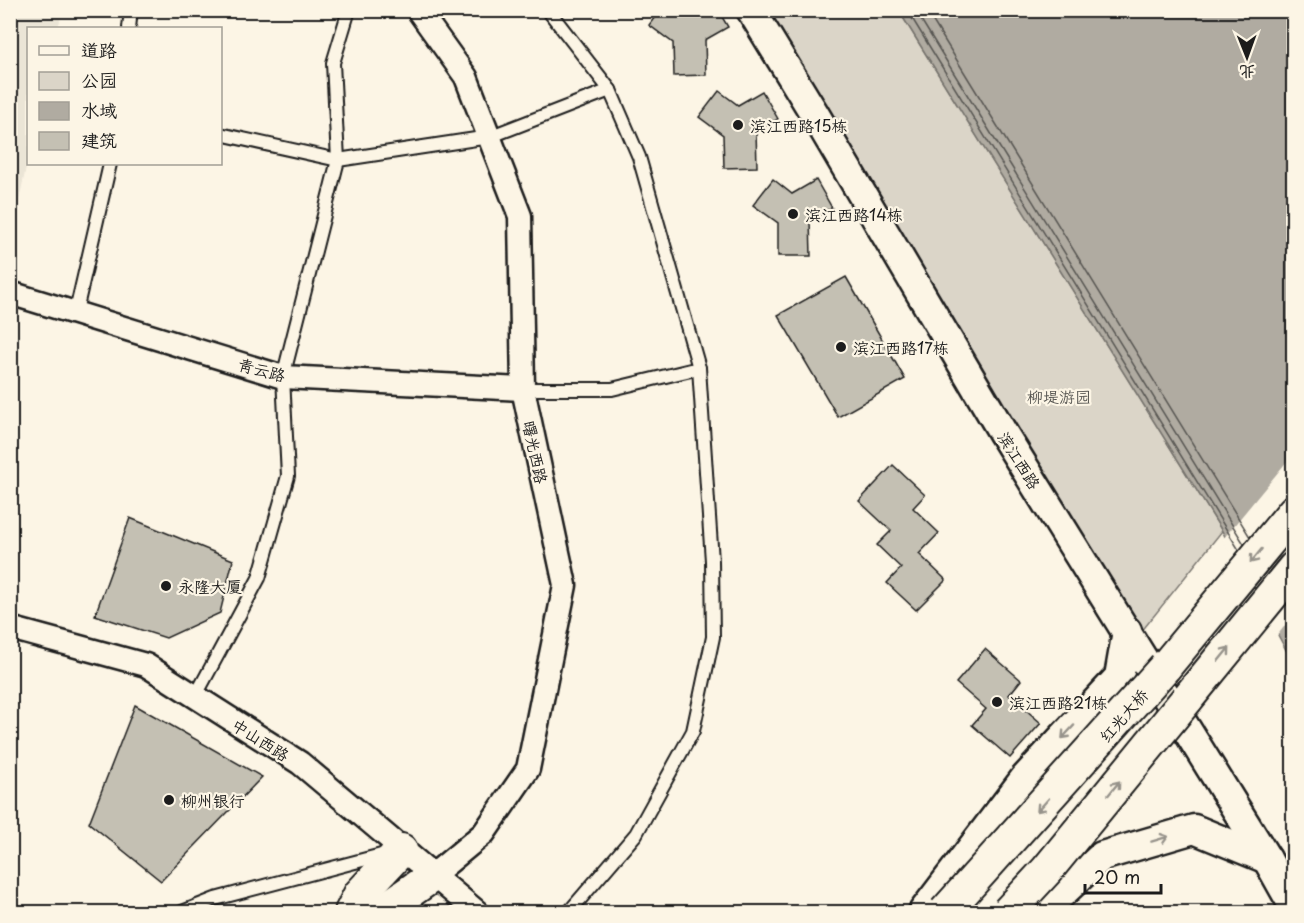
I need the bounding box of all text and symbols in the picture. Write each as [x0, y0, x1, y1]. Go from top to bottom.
legend [27, 27, 222, 165]
north arrow [1217, 27, 1277, 87]
text: 道路 [81, 36, 117, 63]
text: 北 [1239, 61, 1255, 85]
text: 公园 [81, 66, 117, 93]
text: 水域 [81, 96, 117, 123]
place label: 滨江西路15栋 [750, 113, 847, 137]
marker: 滨江西路15栋 [731, 118, 745, 132]
text: 建筑 [81, 126, 117, 153]
place label: 滨江西路14栋 [805, 202, 903, 226]
marker: 滨江西路14栋 [786, 207, 800, 221]
place label: 滨江西路17栋 [853, 335, 949, 359]
marker: 滨江西路17栋 [834, 340, 848, 354]
street label: 青云路 [236, 351, 288, 387]
park label: 柳堤游园 [1027, 384, 1091, 408]
street label: 曙光西路 [518, 418, 554, 486]
street label: 滨江西路 [993, 426, 1047, 494]
one-way arrow [1250, 548, 1263, 564]
place label: 永隆大厦 [178, 574, 242, 598]
marker: 永隆大厦 [159, 579, 173, 593]
one-way arrow [1217, 646, 1230, 662]
street label: 红光大桥 [1093, 683, 1153, 747]
place label: 滨江西路21栋 [1009, 690, 1108, 714]
marker: 滨江西路21栋 [990, 695, 1004, 709]
street label: 中山西路 [227, 712, 295, 766]
one-way arrow [1061, 725, 1075, 740]
one-way arrow [1107, 780, 1120, 796]
place label: 柳州银行 [181, 788, 245, 812]
marker: 柳州银行 [162, 793, 176, 807]
one-way arrow [1036, 797, 1050, 812]
one-way arrow [1150, 833, 1169, 844]
scale bar [1085, 857, 1162, 895]
text: 20 m [1094, 863, 1140, 890]

